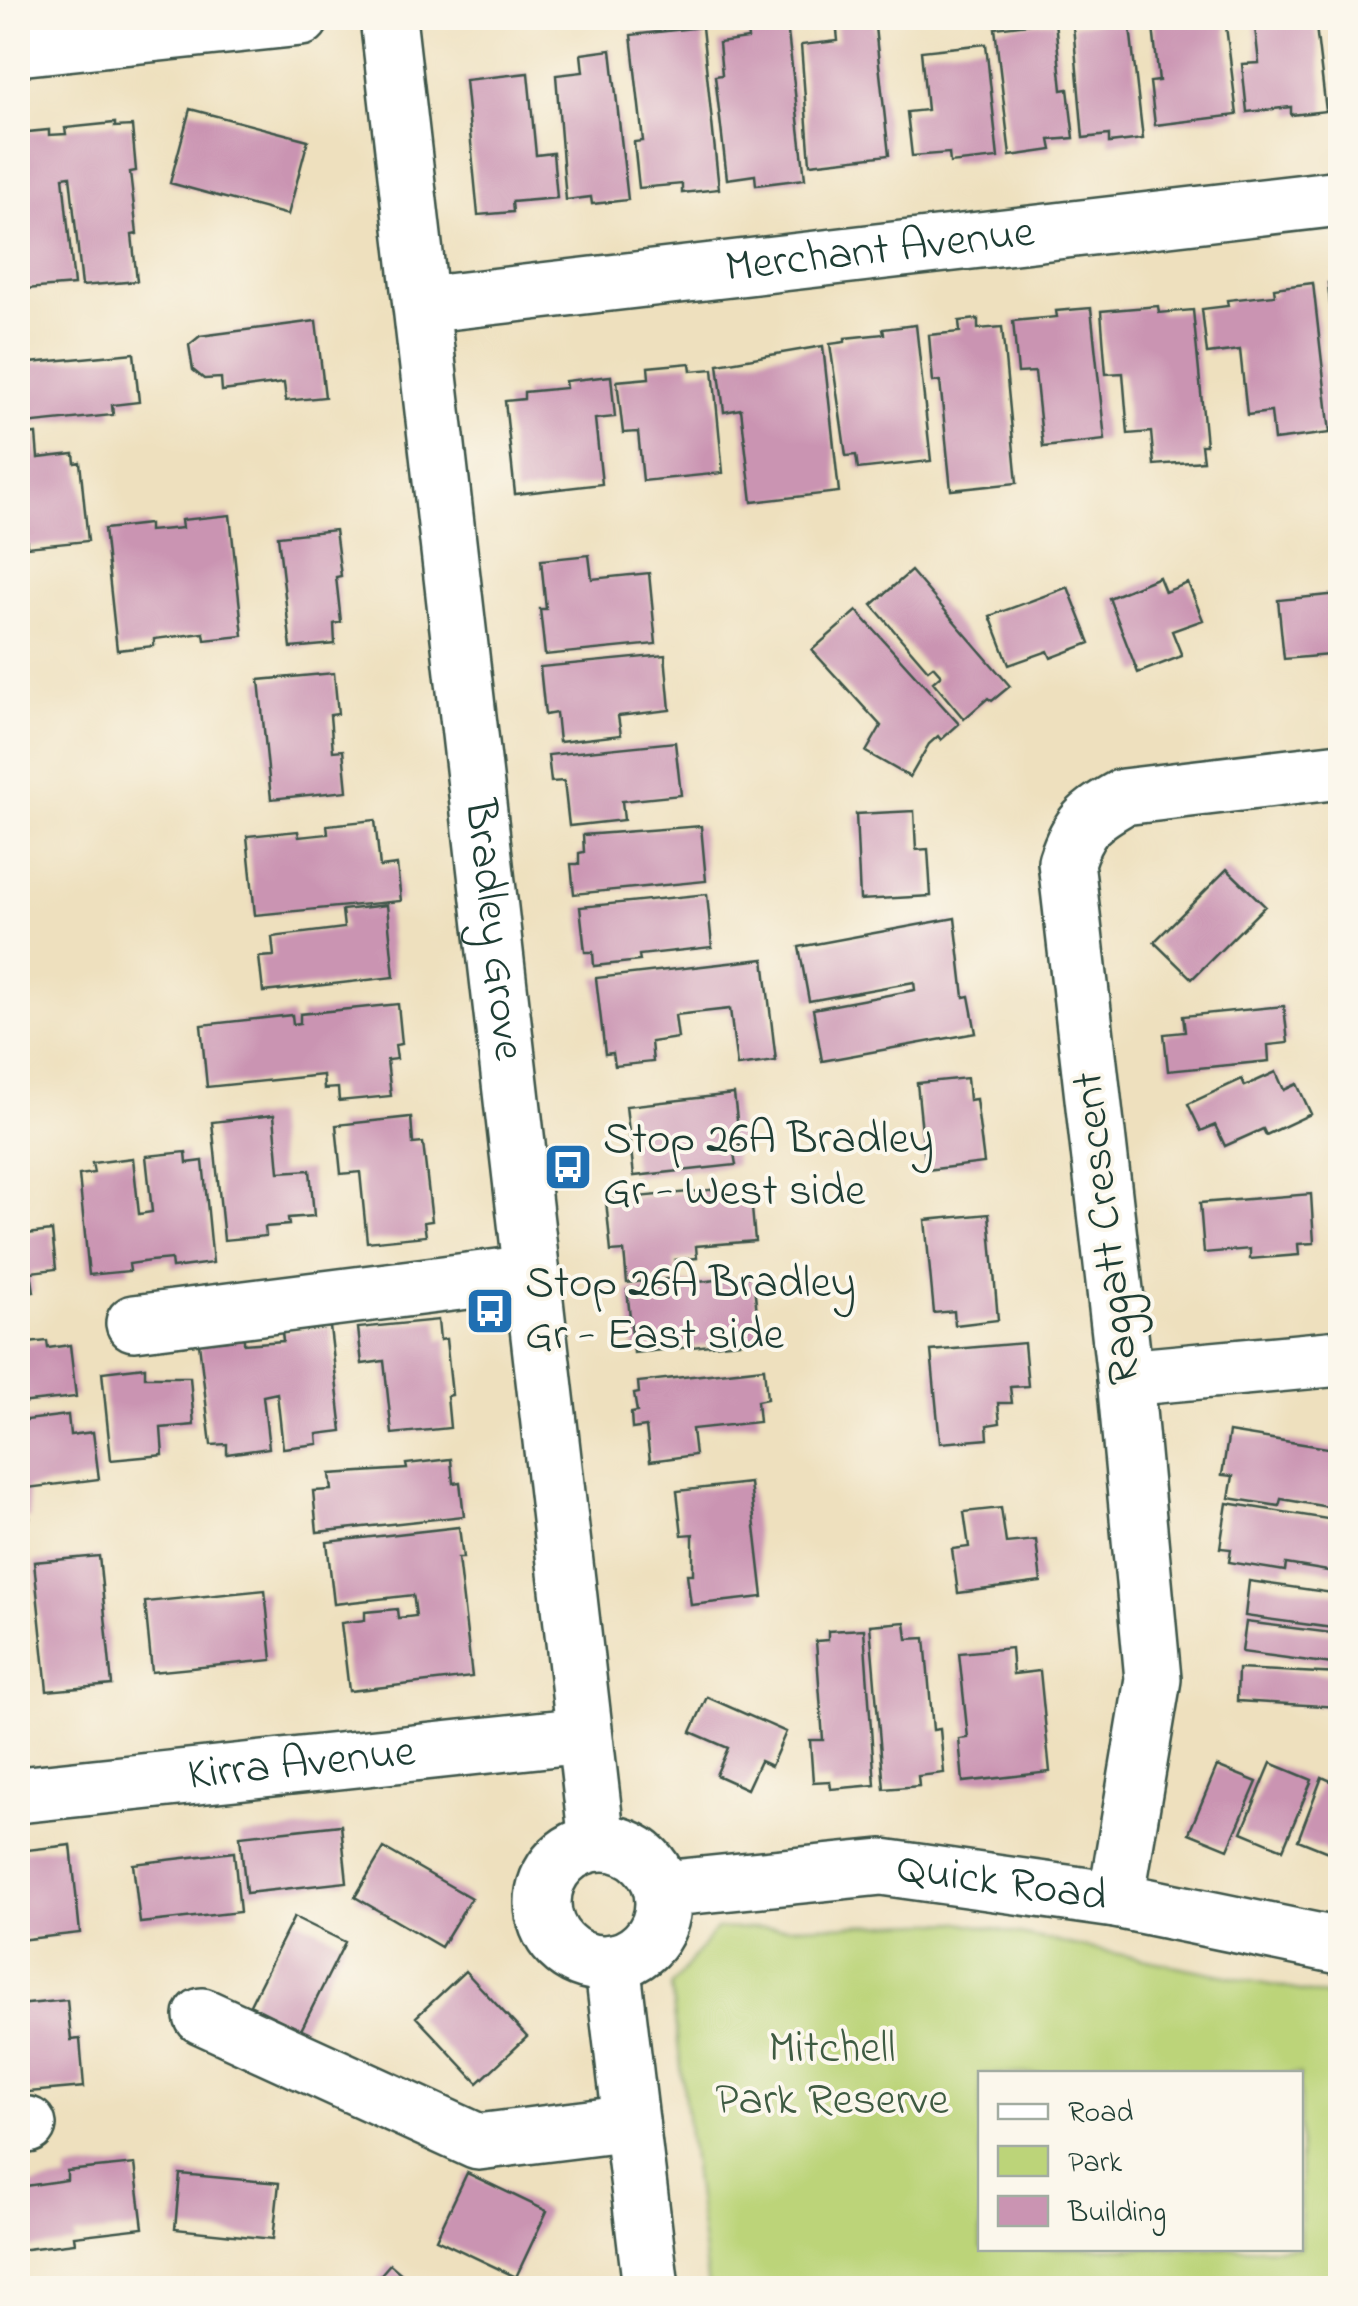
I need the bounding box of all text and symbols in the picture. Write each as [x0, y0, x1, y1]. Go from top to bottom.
street label: Merchant Avenue [722, 201, 1039, 302]
street label: Bradley Grove [445, 795, 540, 1065]
street label: Raggatt Crescent [1056, 1068, 1161, 1388]
place label: Stop 26A Bradley Gr - West side [603, 1108, 934, 1226]
bus stop icon: Stop 26A Bradley Gr - West side [542, 1141, 594, 1193]
place label: Stop 26A Bradley Gr - East side [525, 1252, 856, 1370]
bus stop icon: Stop 26A Bradley Gr - East side [464, 1285, 516, 1337]
street label: Kirra Avenue [185, 1720, 419, 1810]
street label: Quick Road [892, 1836, 1111, 1931]
park label: Mitchell Park Reserve [715, 2017, 950, 2135]
legend [978, 2071, 1303, 2251]
text: Road [1068, 2092, 1133, 2136]
text: Park [1068, 2142, 1123, 2186]
text: Building [1067, 2192, 1166, 2236]

